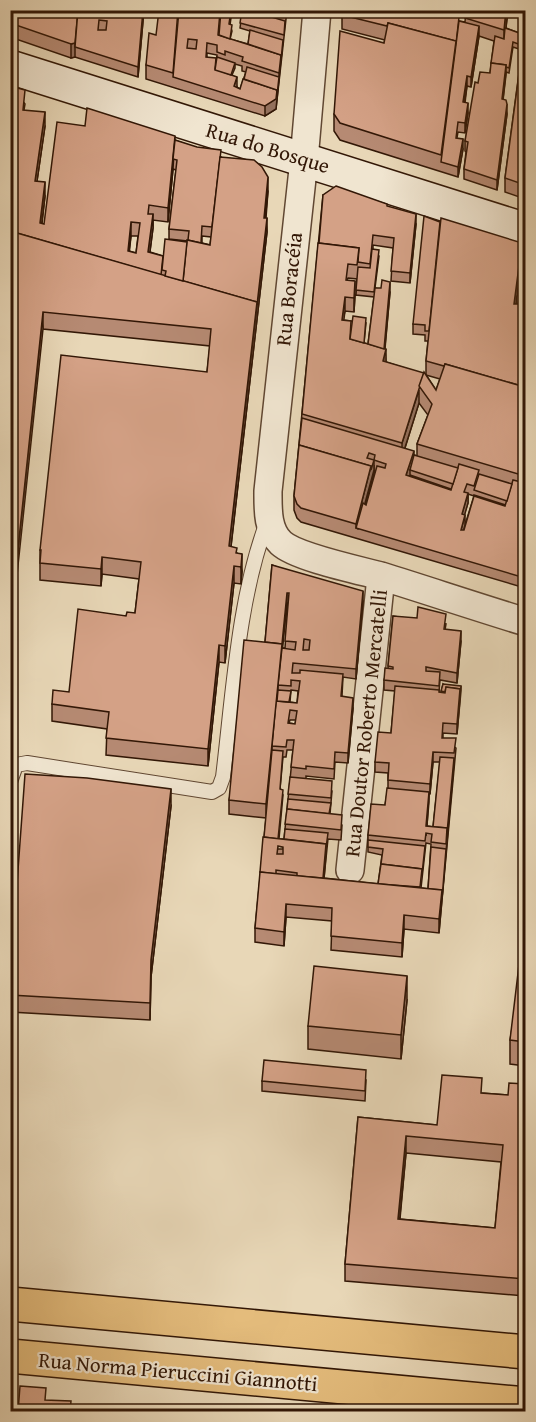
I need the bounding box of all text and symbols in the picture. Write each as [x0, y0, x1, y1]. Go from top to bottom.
street label: Rua do Bosque [203, 114, 334, 181]
street label: Rua Boracéia [267, 231, 310, 347]
street label: Rua Doutor Roberto Mercatelli [336, 588, 395, 858]
street label: Rua Norma Pieruccini Giannotti [37, 1344, 319, 1399]

